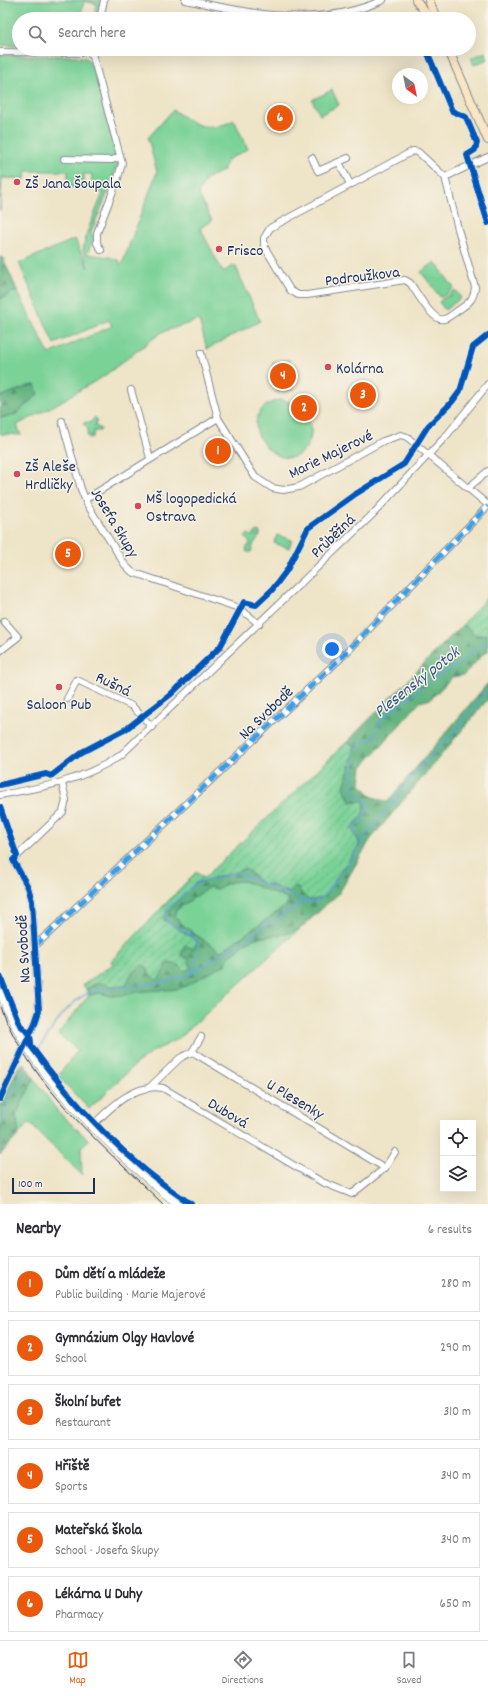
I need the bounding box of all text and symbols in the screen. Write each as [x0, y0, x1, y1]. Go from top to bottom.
search box [12, 12, 476, 56]
icon: search [26, 23, 48, 45]
text: Search here [58, 23, 126, 45]
north arrow [392, 68, 428, 104]
pin: 6 [267, 103, 293, 133]
place label: ZŠ Jana Šoupala [25, 173, 121, 196]
marker: ZŠ Jana Šoupala [12, 177, 22, 187]
place label: Frisco [227, 240, 263, 263]
marker: Frisco [214, 244, 224, 254]
street label: Podroužkova [324, 261, 402, 293]
place label: Kolárna [336, 358, 384, 381]
pin: 4 [270, 361, 296, 391]
marker: Kolárna [323, 362, 333, 372]
pin: 3 [350, 380, 376, 410]
pin: 2 [291, 393, 317, 423]
street label: Marie Majerové [285, 425, 377, 486]
pin: 1 [205, 436, 231, 466]
place label: ZŠ Aleše Hrdličky [25, 456, 76, 497]
marker: ZŠ Aleše Hrdličky [12, 469, 22, 479]
street label: Josefa Skupy [84, 484, 144, 563]
place label: MŠ logopedická Ostrava [146, 488, 237, 529]
marker: MŠ logopedická Ostrava [133, 501, 143, 511]
street label: Průběžná [306, 509, 361, 564]
pin: 5 [55, 539, 81, 569]
your location [322, 639, 342, 659]
water label: Plesenský potok [370, 641, 467, 724]
street label: Rušná [91, 667, 135, 704]
marker: Saloon Pub [54, 682, 64, 692]
street label: Na Svobodě [234, 682, 299, 746]
place label: Saloon Pub [27, 694, 91, 717]
street label: Na Svobodě [11, 914, 38, 984]
street label: U Plesenky [261, 1074, 328, 1127]
street label: Dubová [203, 1093, 252, 1135]
map controls [440, 1120, 476, 1192]
button: locate [440, 1120, 476, 1156]
button: layers [440, 1156, 476, 1192]
scale bar [12, 1176, 95, 1195]
text: 100 m [18, 1177, 42, 1193]
text: Nearby [16, 1218, 60, 1242]
text: 6 results [428, 1221, 472, 1240]
text: Dům dětí a mládeže [55, 1264, 165, 1286]
text: 1 [29, 1275, 31, 1294]
text: 280 m [441, 1275, 471, 1294]
text: Public building · Marie Majerové [55, 1286, 206, 1305]
text: Gymnázium Olgy Havlové [55, 1328, 194, 1350]
text: 2 [27, 1339, 33, 1358]
text: 290 m [440, 1339, 471, 1358]
text: School [55, 1350, 87, 1369]
text: Školní bufet [55, 1392, 121, 1414]
text: 3 [27, 1403, 33, 1422]
text: 310 m [443, 1403, 471, 1422]
text: Restaurant [55, 1414, 111, 1433]
text: Hřiště [55, 1456, 89, 1478]
text: 4 [27, 1467, 33, 1486]
text: 340 m [441, 1467, 471, 1486]
text: Sports [55, 1478, 88, 1497]
text: Mateřská škola [55, 1520, 142, 1542]
text: 5 [27, 1531, 33, 1550]
text: 340 m [441, 1531, 471, 1550]
text: School · Josefa Skupy [55, 1542, 159, 1561]
text: Lékárna U Duhy [55, 1584, 142, 1606]
text: 6 [27, 1595, 33, 1614]
text: 650 m [440, 1595, 471, 1614]
text: Pharmacy [55, 1606, 103, 1625]
tab: Map [67, 1649, 89, 1689]
tab: Directions [222, 1649, 264, 1689]
tab: Saved [397, 1649, 421, 1689]

